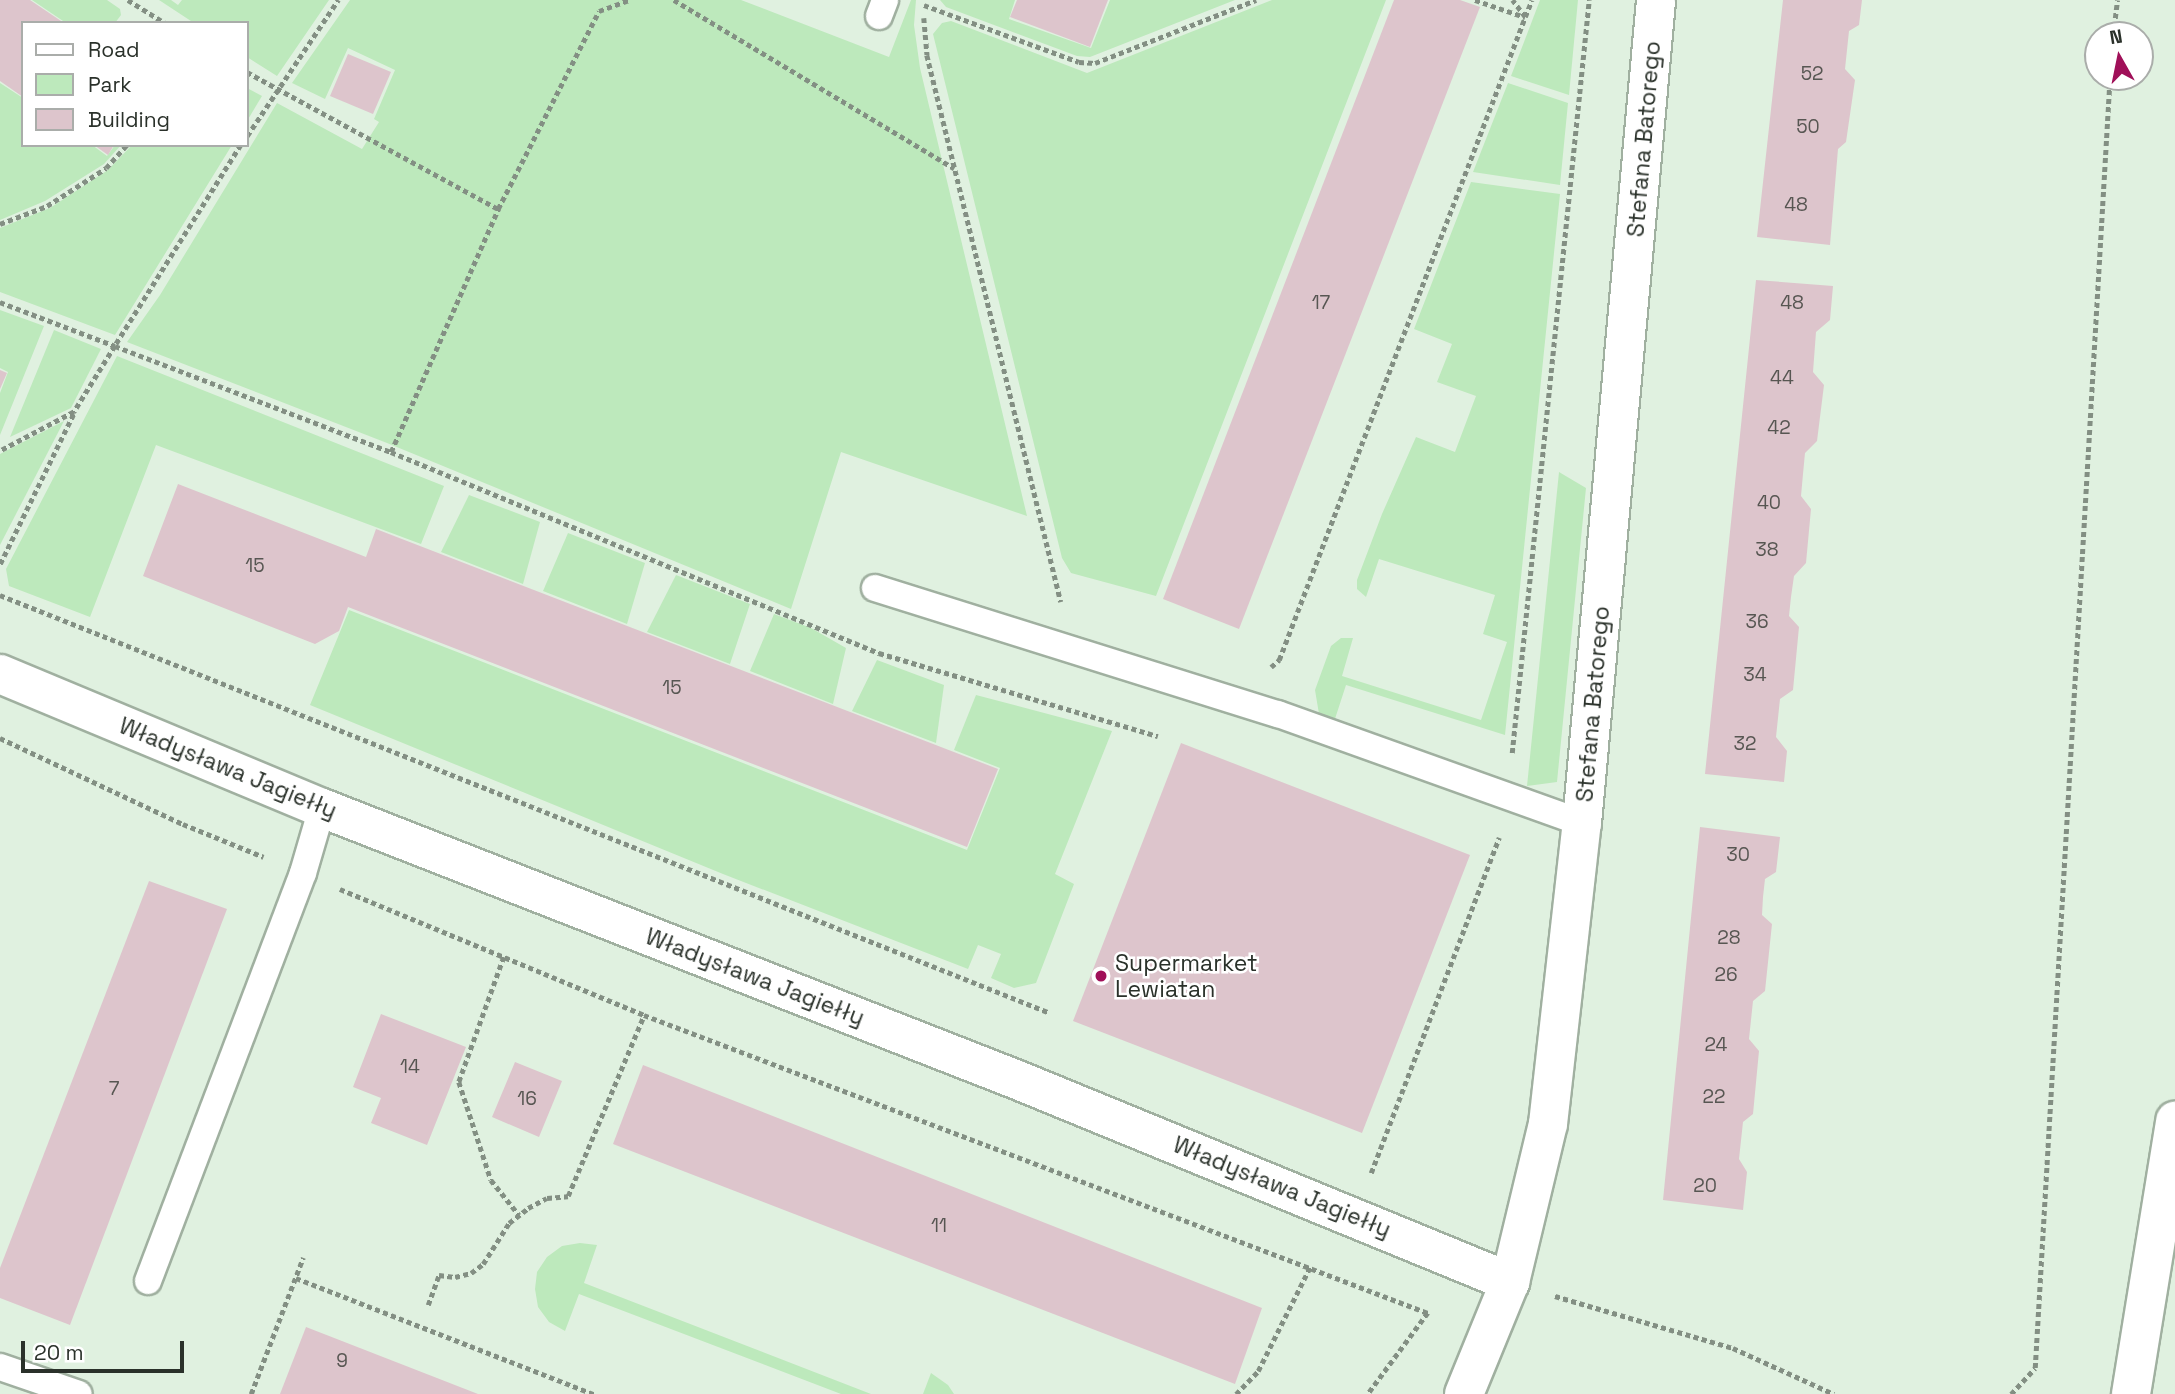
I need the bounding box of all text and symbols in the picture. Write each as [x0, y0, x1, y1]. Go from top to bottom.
legend [21, 21, 248, 147]
north arrow [2084, 21, 2154, 91]
text: N [2108, 23, 2124, 50]
text: Road [88, 36, 140, 63]
street label: Stefana Batorego [1622, 40, 1666, 238]
house number: 52 [1801, 63, 1823, 85]
text: Park [88, 71, 132, 98]
text: Building [88, 106, 170, 133]
house number: 50 [1796, 116, 1820, 138]
house number: 48 [1784, 194, 1808, 216]
house number: 17 [1312, 292, 1330, 314]
house number: 48 [1780, 292, 1804, 314]
house number: 44 [1770, 367, 1794, 389]
house number: 42 [1767, 417, 1791, 439]
house number: 40 [1757, 492, 1781, 514]
house number: 38 [1755, 539, 1779, 561]
house number: 15 [245, 555, 265, 577]
street label: Stefana Batorego [1571, 605, 1615, 803]
house number: 36 [1745, 611, 1769, 633]
house number: 34 [1743, 664, 1767, 686]
house number: 15 [662, 677, 682, 699]
street label: Władysława Jagiełły [115, 712, 341, 824]
house number: 32 [1734, 733, 1756, 755]
house number: 30 [1726, 844, 1750, 866]
street label: Władysława Jagiełły [642, 923, 868, 1031]
house number: 28 [1717, 927, 1741, 949]
place label: Supermarket Lewiatan [1115, 949, 1257, 1003]
house number: 26 [1714, 964, 1738, 986]
marker: Supermarket Lewiatan [1093, 968, 1109, 984]
house number: 24 [1705, 1034, 1727, 1056]
house number: 14 [400, 1056, 420, 1078]
house number: 7 [109, 1078, 119, 1100]
house number: 22 [1703, 1086, 1725, 1108]
house number: 16 [517, 1088, 537, 1110]
street label: Władysława Jagiełły [1169, 1131, 1395, 1243]
house number: 20 [1693, 1175, 1717, 1197]
house number: 11 [931, 1215, 947, 1237]
scale bar [24, 1328, 187, 1372]
text: 20 m [34, 1339, 84, 1366]
house number: 9 [336, 1350, 348, 1372]

